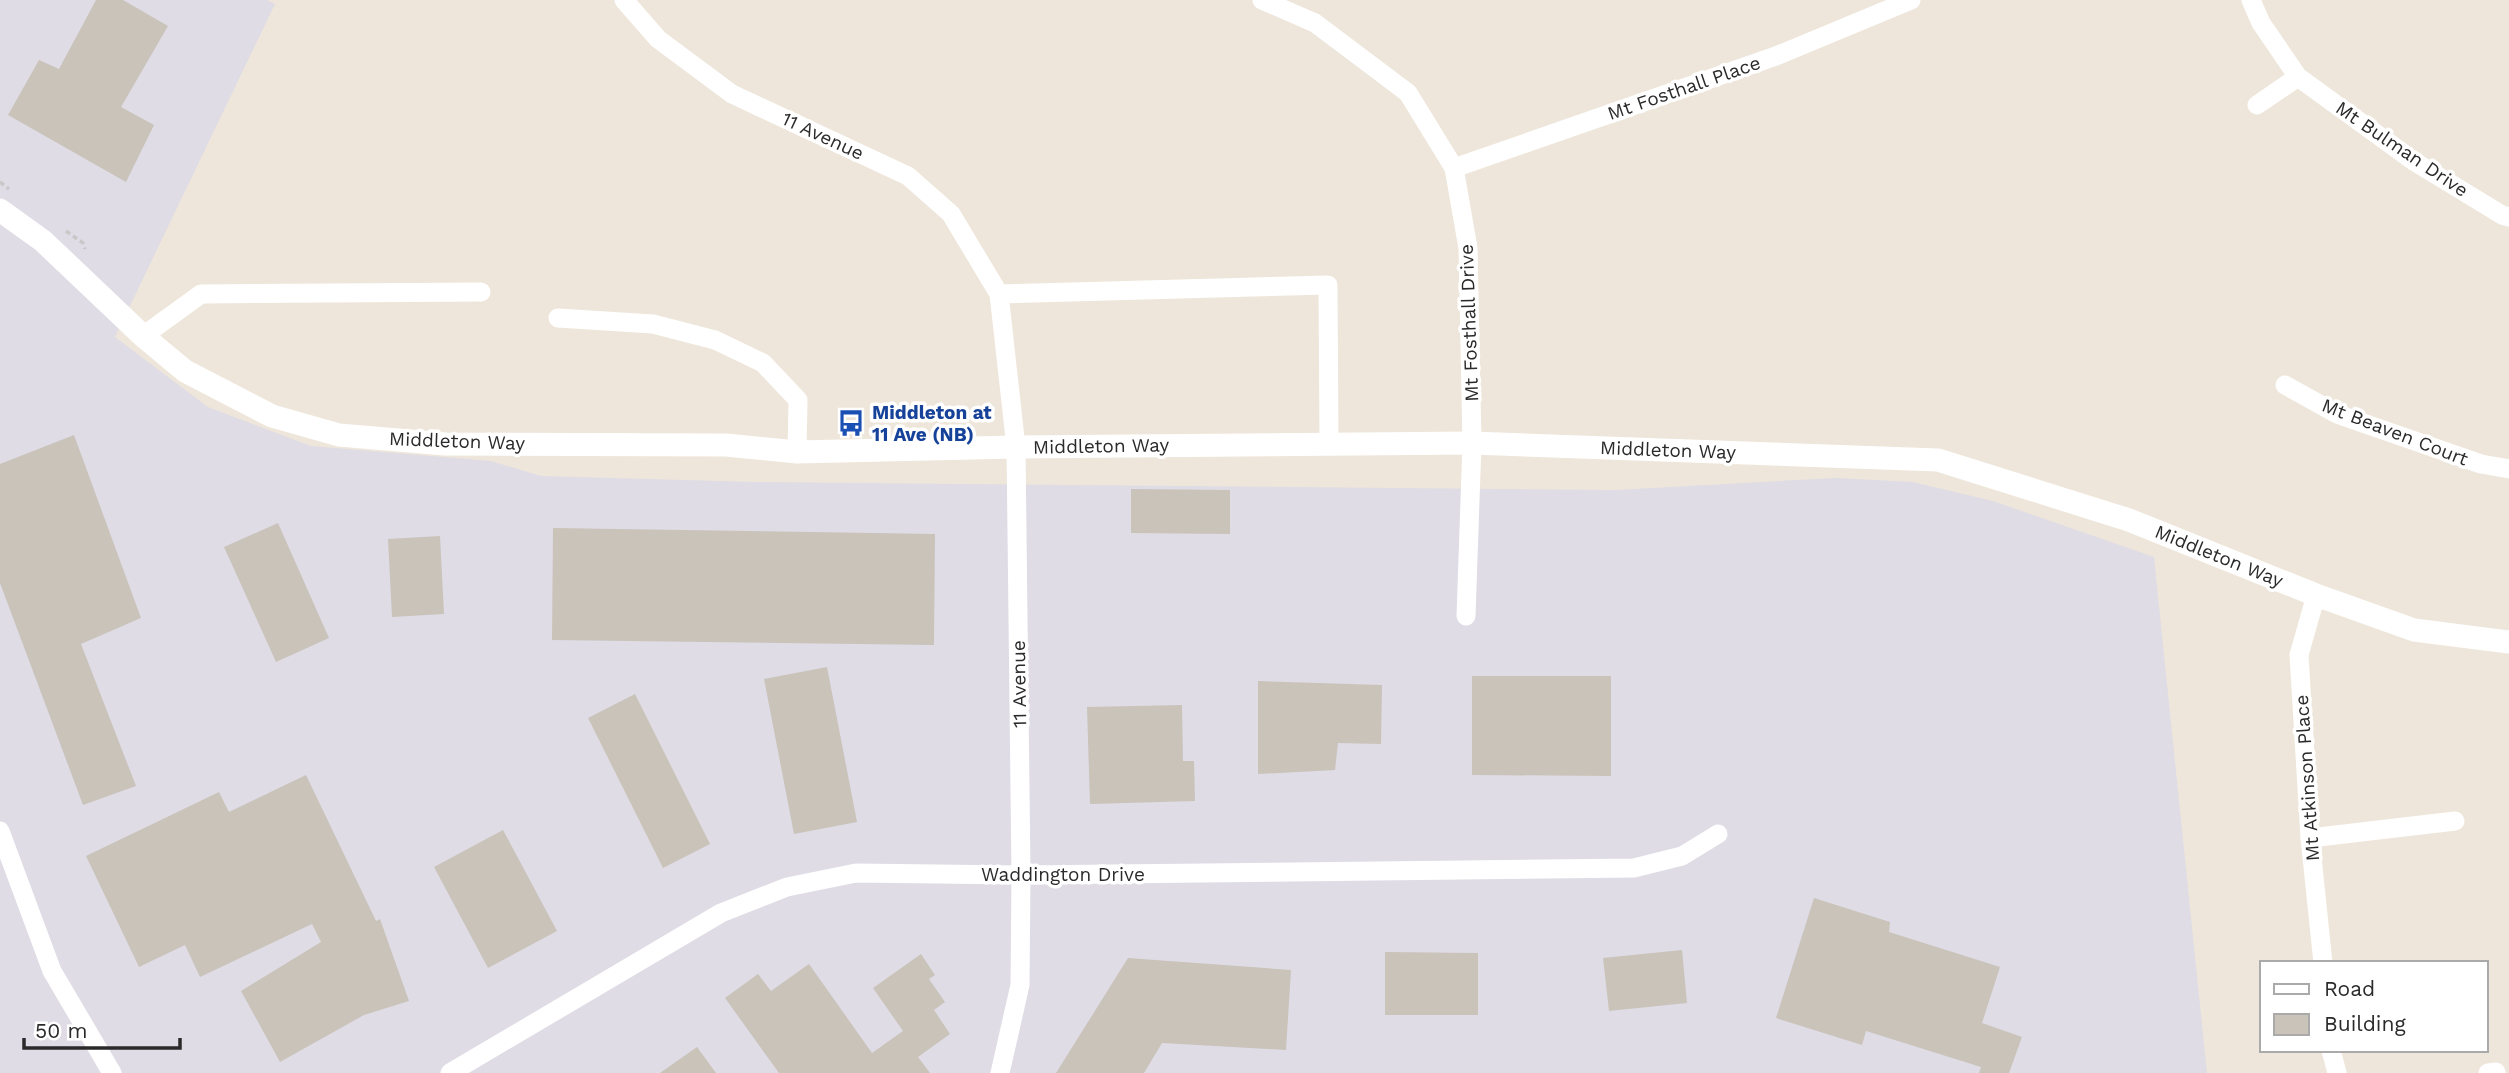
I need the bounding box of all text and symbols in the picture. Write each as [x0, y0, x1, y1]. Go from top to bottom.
street label: Mt Fosthall Place [1604, 51, 1764, 125]
street label: Mt Bulman Drive [2331, 96, 2473, 202]
street label: 11 Avenue [778, 107, 868, 165]
street label: Mt Fosthall Drive [1455, 244, 1483, 402]
street label: Mt Beaven Court [2319, 394, 2471, 470]
place label: Middleton at 11 Ave (NB) [872, 401, 992, 446]
bus stop icon: Middleton at 11 Ave (NB) [836, 408, 866, 438]
street label: Middleton Way [389, 427, 526, 455]
street label: Middleton Way [1033, 433, 1170, 459]
street label: Middleton Way [1600, 436, 1737, 464]
street label: Middleton Way [2152, 520, 2287, 592]
street label: 11 Avenue [1007, 640, 1031, 728]
street label: Mt Atkinson Place [2290, 694, 2324, 862]
street label: Waddington Drive [981, 863, 1145, 886]
legend [2260, 961, 2488, 1052]
text: Road [2324, 976, 2375, 1001]
scale bar [24, 1006, 180, 1050]
text: Building [2324, 1011, 2406, 1036]
text: 50 m [35, 1018, 87, 1043]

